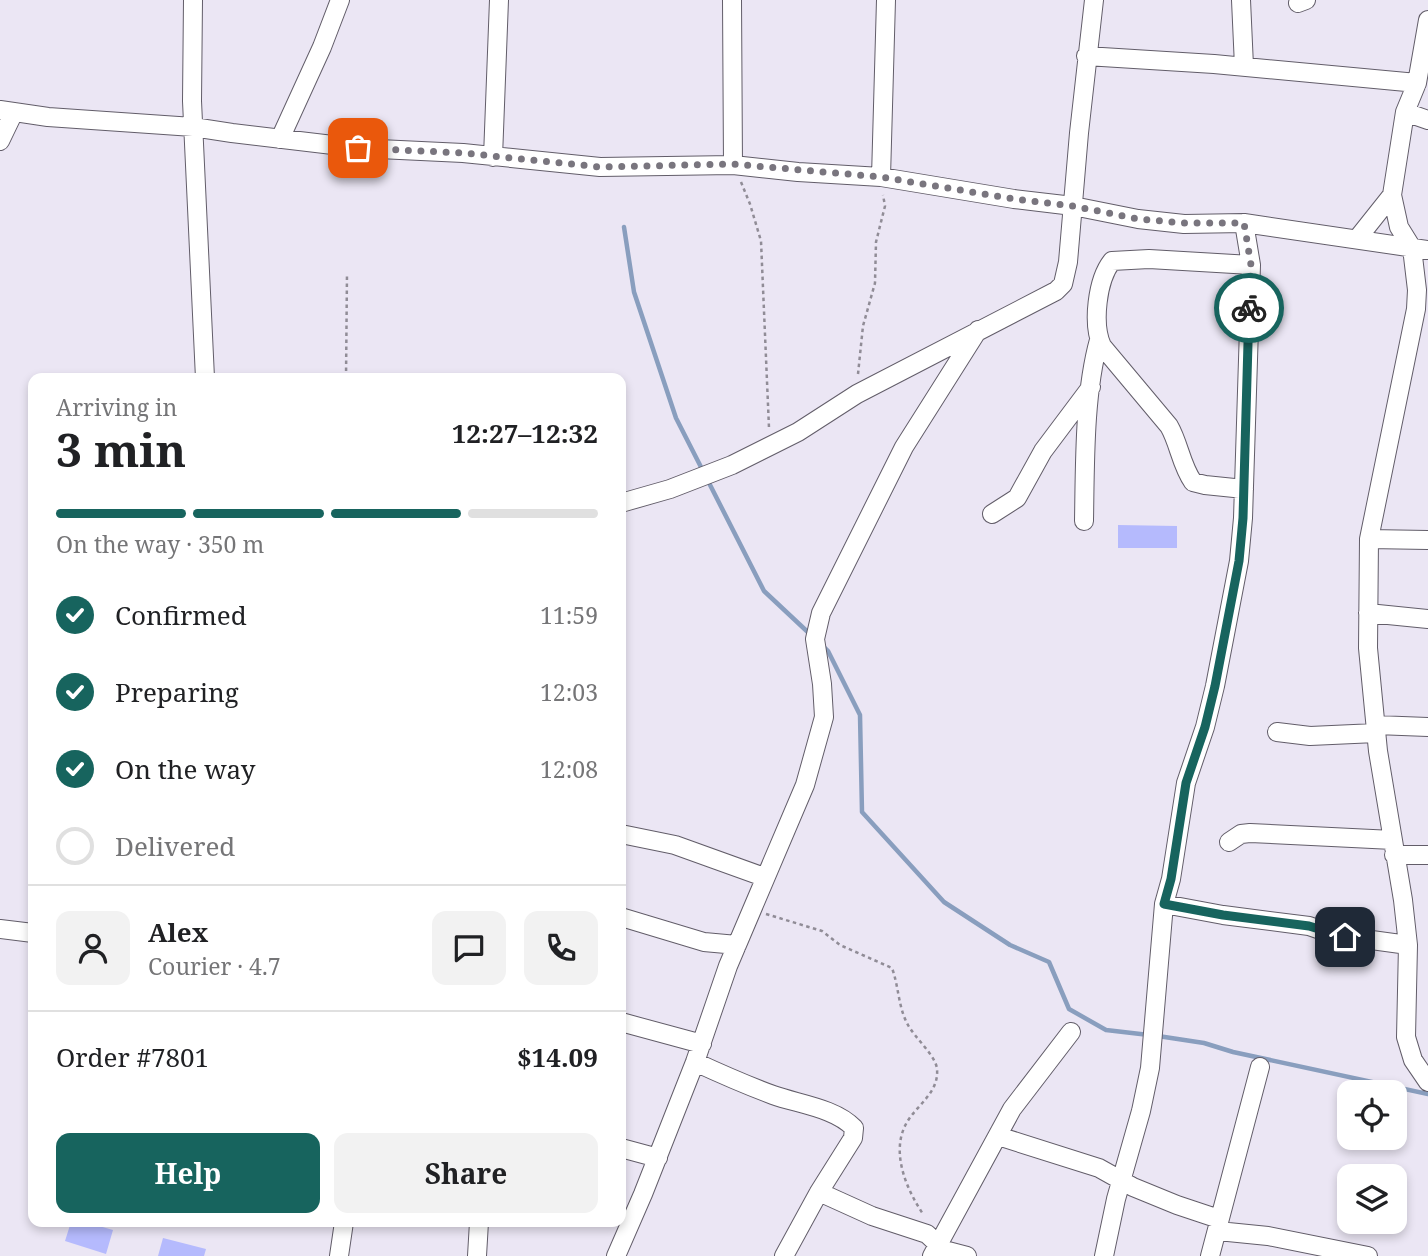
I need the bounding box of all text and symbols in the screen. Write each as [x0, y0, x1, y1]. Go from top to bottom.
pin [328, 118, 388, 178]
icon: bag [339, 129, 377, 167]
courier [1214, 273, 1284, 343]
icon: bike [1230, 289, 1268, 327]
text: Arriving in [56, 391, 177, 423]
text: 12:27–12:32 [452, 415, 598, 451]
text: 3 min [56, 418, 186, 480]
text: On the way · 350 m [56, 528, 264, 560]
icon: check [56, 596, 94, 634]
text: Confirmed [115, 597, 247, 633]
text: 11:59 [540, 599, 598, 631]
icon: check [56, 673, 94, 711]
text: Preparing [115, 674, 239, 710]
text: 12:03 [540, 676, 598, 708]
icon: check [56, 750, 94, 788]
text: On the way [115, 751, 255, 787]
text: 12:08 [540, 753, 598, 785]
text: Delivered [115, 828, 235, 864]
pin [1315, 907, 1375, 967]
button: person [56, 911, 130, 985]
button: chat [432, 911, 506, 985]
button: phone [524, 911, 598, 985]
text: Alex [148, 914, 208, 950]
icon: home [1326, 918, 1364, 956]
text: Courier · 4.7 [148, 950, 281, 982]
text: Order #7801 [56, 1039, 209, 1075]
text: $14.09 [517, 1039, 598, 1075]
map controls [1337, 1080, 1407, 1234]
button: locate [1337, 1080, 1407, 1150]
button: Help [56, 1133, 320, 1213]
button: Share [334, 1133, 598, 1213]
button: layers [1337, 1164, 1407, 1234]

